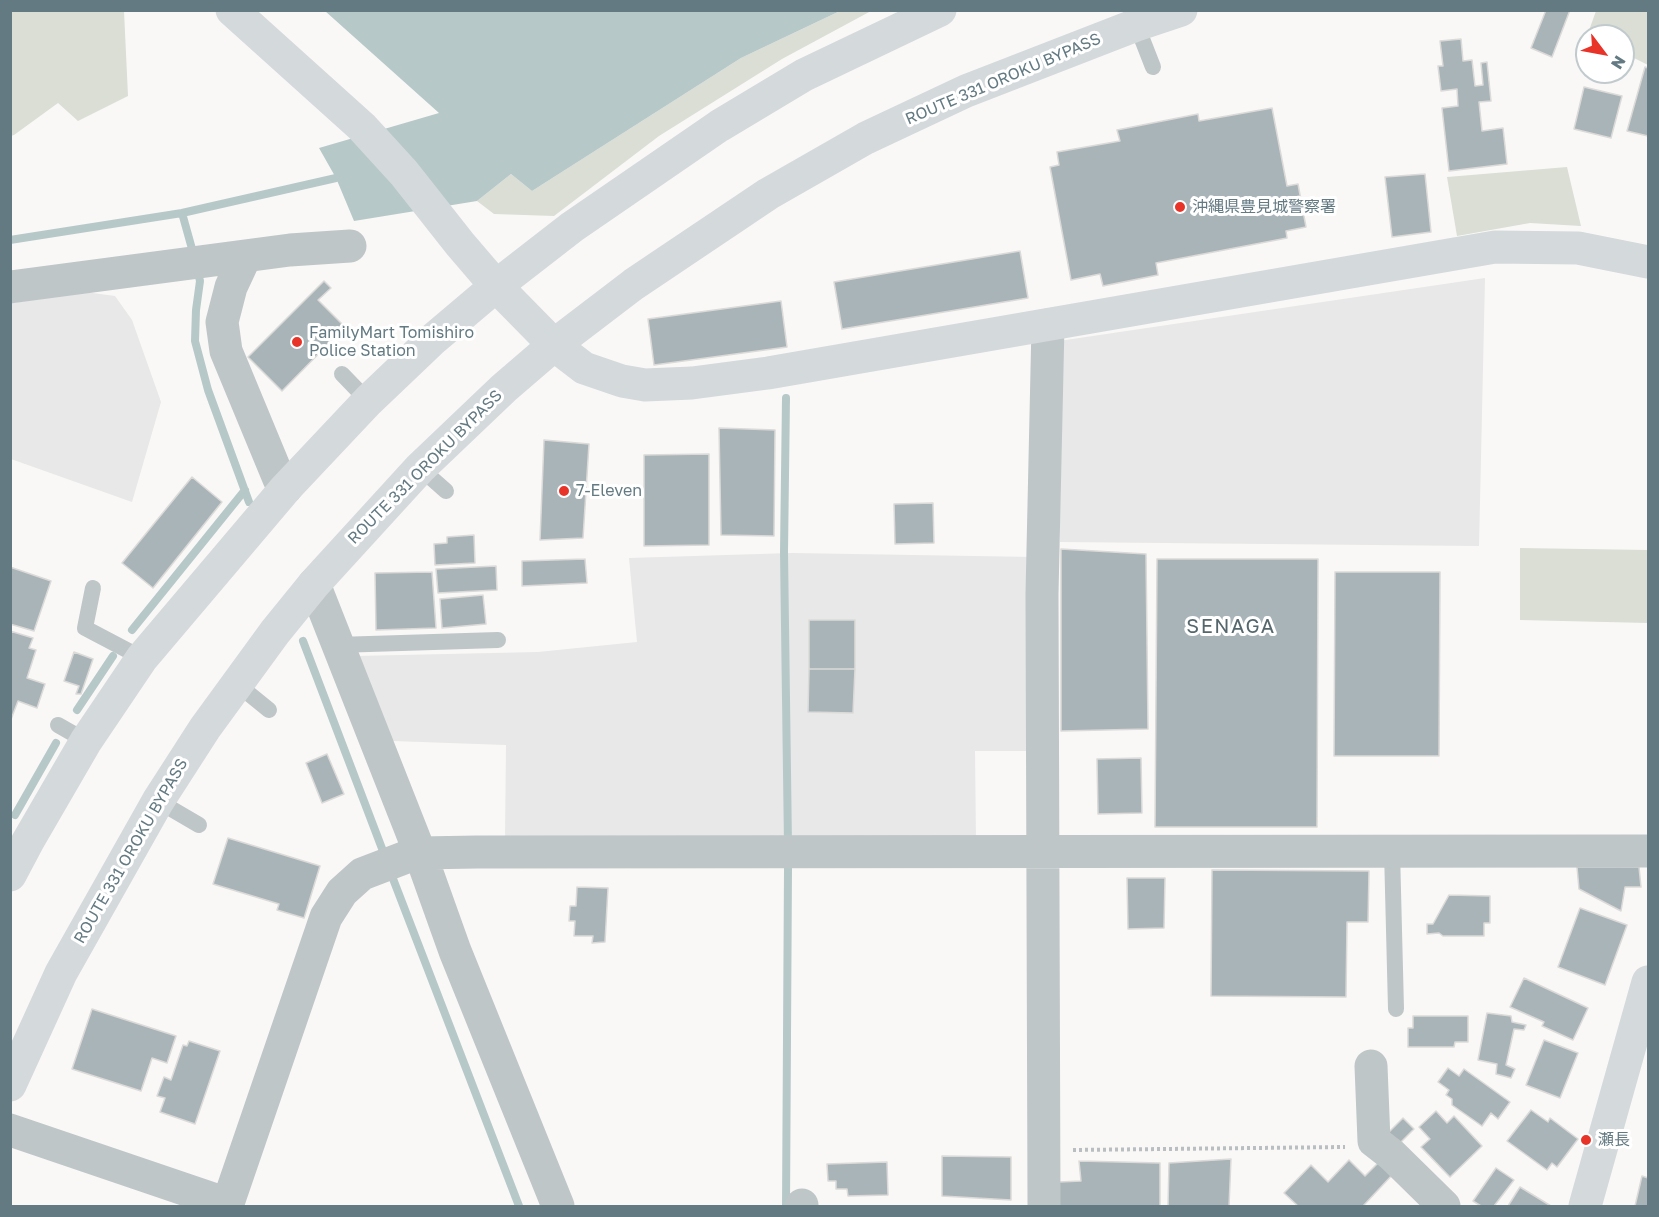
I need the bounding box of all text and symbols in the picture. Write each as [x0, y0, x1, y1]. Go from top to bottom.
north arrow [1575, 24, 1635, 84]
street label: ROUTE 331 OROKU BYPASS [902, 29, 1104, 129]
text: N [1607, 52, 1630, 73]
place label: 沖縄県豊見城警察署 [1192, 197, 1336, 217]
marker: 沖縄県豊見城警察署 [1173, 200, 1187, 214]
place label: FamilyMart Tomishiro Police Station [309, 323, 474, 361]
marker: FamilyMart Tomishiro Police Station [290, 335, 304, 349]
street label: ROUTE 331 OROKU BYPASS [344, 386, 506, 548]
place label: 7-Eleven [576, 481, 642, 501]
marker: 7-Eleven [557, 484, 571, 498]
district label: SENAGA [1186, 615, 1276, 639]
street label: ROUTE 331 OROKU BYPASS [70, 755, 192, 947]
place label: 瀬長 [1598, 1130, 1630, 1150]
marker: 瀬長 [1579, 1133, 1593, 1147]

